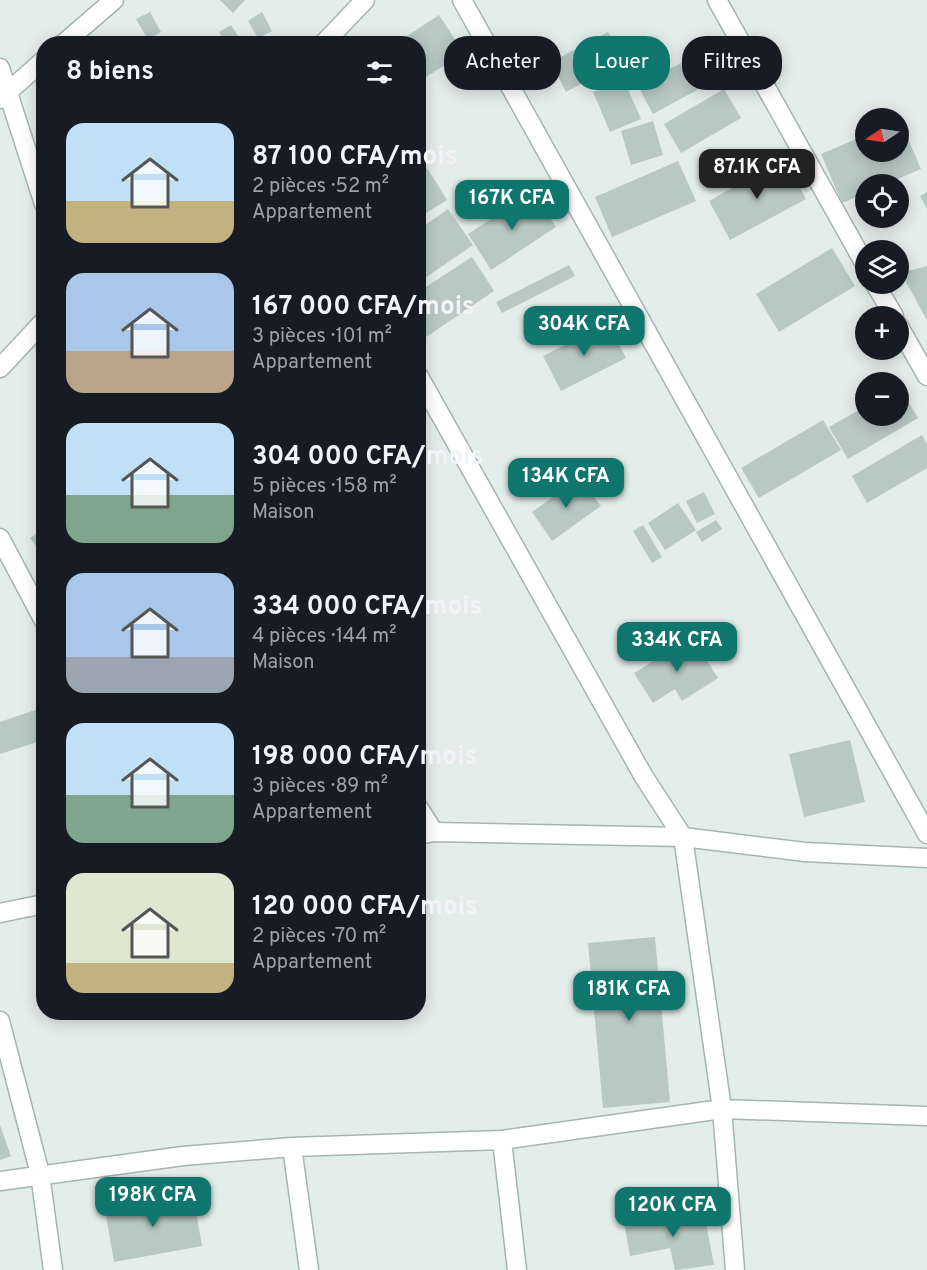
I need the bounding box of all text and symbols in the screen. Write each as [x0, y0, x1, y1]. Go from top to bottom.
chip: Acheter [444, 36, 561, 90]
chip: Louer [573, 36, 670, 90]
chip: Filtres [682, 36, 782, 90]
text: 8 biens [66, 56, 154, 89]
icon: filters [363, 56, 396, 89]
north arrow [855, 108, 909, 162]
map controls [855, 108, 909, 426]
text: 87 100 CFA/mois [252, 141, 458, 174]
icon: home [114, 147, 186, 219]
pin: 87.1K CFA [688, 149, 826, 200]
text: 87.1K CFA [713, 155, 801, 181]
text: 2 pièces · 52 m² [252, 174, 389, 200]
button: locate [855, 174, 909, 228]
pin: 167K CFA [450, 180, 574, 231]
text: 167K CFA [469, 186, 555, 212]
text: Appartement [252, 200, 372, 226]
button: layers [855, 240, 909, 294]
text: 167 000 CFA/mois [252, 291, 475, 324]
icon: home [114, 297, 186, 369]
pin: 304K CFA [522, 306, 646, 357]
button: + [855, 306, 909, 360]
text: 304K CFA [538, 312, 630, 338]
text: 3 pièces · 101 m² [252, 324, 392, 350]
text: Appartement [252, 350, 372, 376]
button: − [855, 372, 909, 426]
text: 304 000 CFA/mois [252, 441, 484, 474]
icon: home [114, 447, 186, 519]
pin: 134K CFA [504, 458, 628, 509]
text: 134K CFA [522, 464, 610, 490]
text: 5 pièces · 158 m² [252, 474, 397, 500]
text: Maison [252, 500, 315, 526]
text: 334 000 CFA/mois [252, 591, 482, 624]
icon: home [114, 597, 186, 669]
pin: 334K CFA [615, 622, 739, 673]
text: 4 pièces · 144 m² [252, 624, 397, 650]
text: 334K CFA [631, 628, 723, 654]
text: Maison [252, 650, 315, 676]
text: 198 000 CFA/mois [252, 741, 477, 774]
icon: home [114, 747, 186, 819]
text: 3 pièces · 89 m² [252, 774, 388, 800]
text: Appartement [252, 800, 372, 826]
text: 120 000 CFA/mois [252, 891, 478, 924]
icon: home [114, 897, 186, 969]
text: 2 pièces · 70 m² [252, 924, 386, 950]
text: Appartement [252, 950, 372, 976]
pin: 181K CFA [567, 971, 691, 1022]
text: 181K CFA [587, 977, 671, 1003]
pin: 198K CFA [91, 1177, 215, 1228]
text: 198K CFA [109, 1183, 197, 1209]
pin: 120K CFA [611, 1187, 735, 1238]
text: 120K CFA [629, 1193, 717, 1219]

